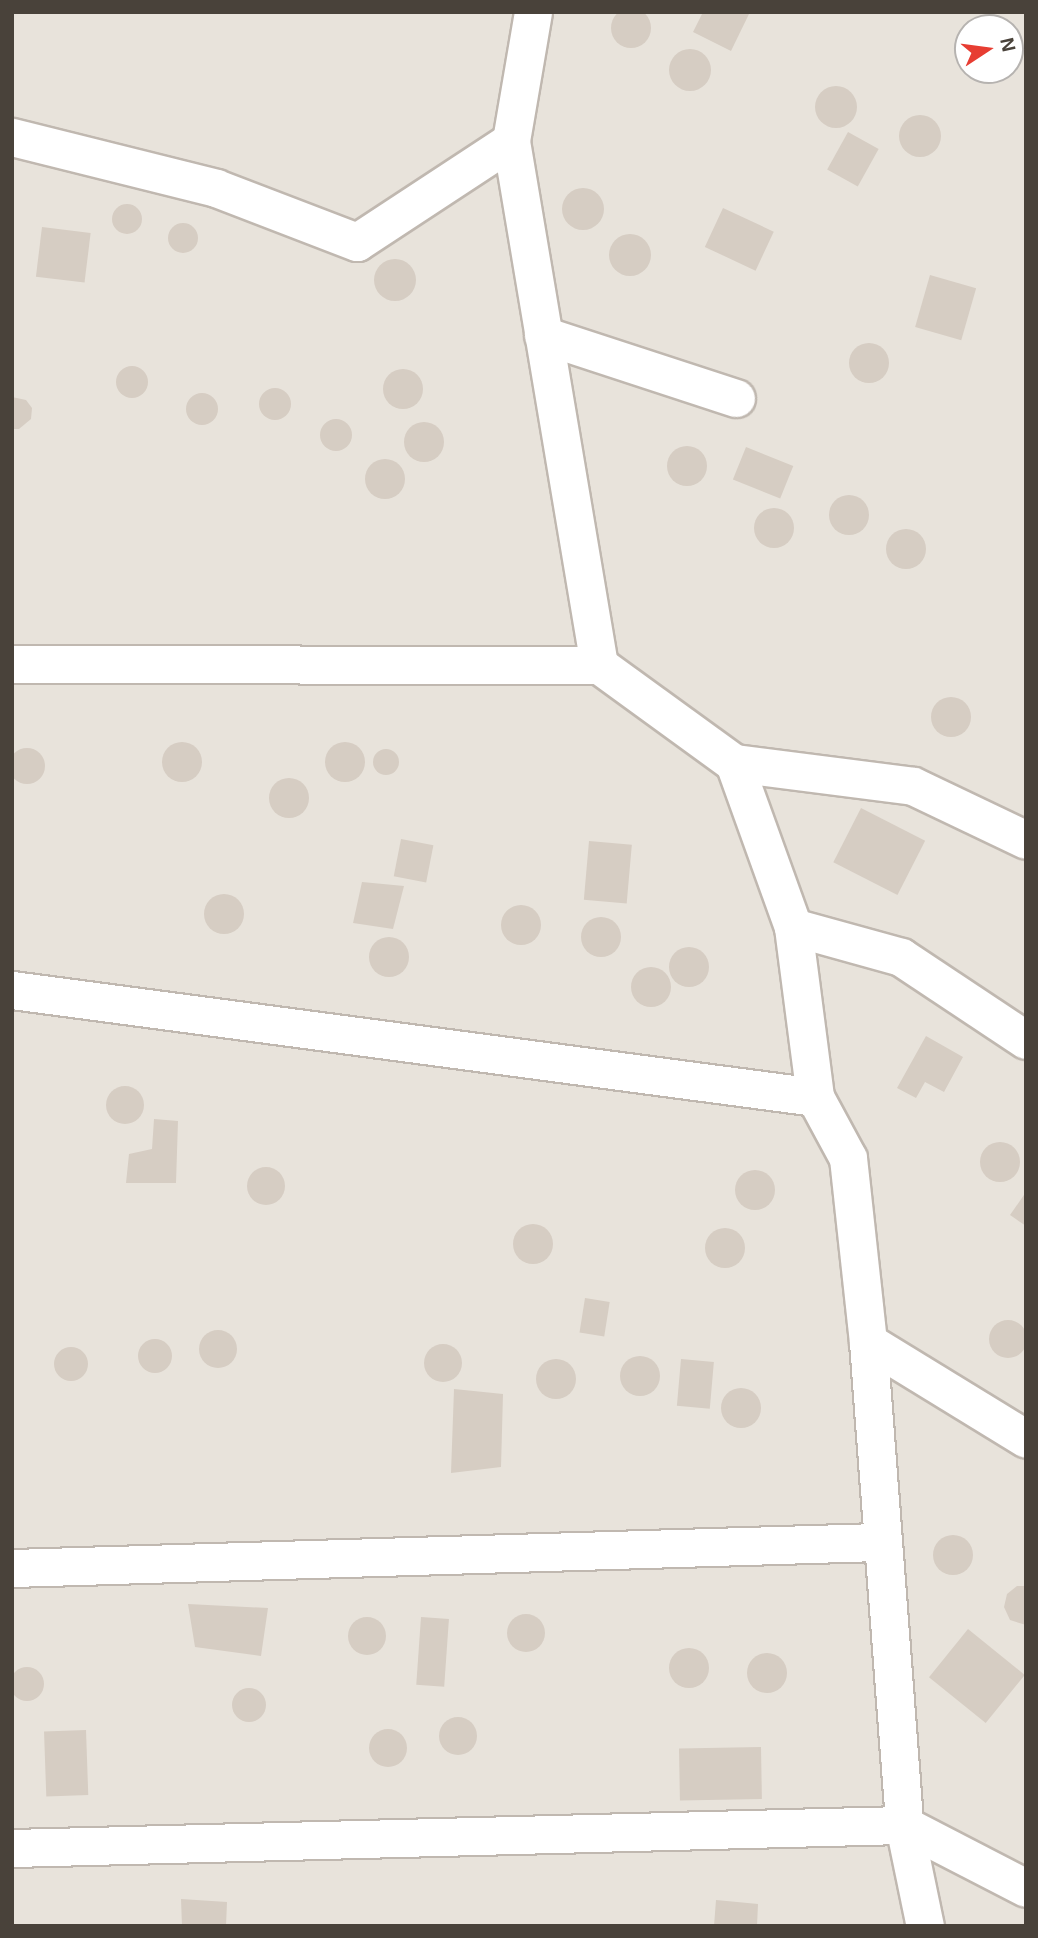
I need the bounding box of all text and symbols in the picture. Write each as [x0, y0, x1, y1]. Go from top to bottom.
north arrow [954, 14, 1024, 84]
text: N [996, 36, 1020, 54]

